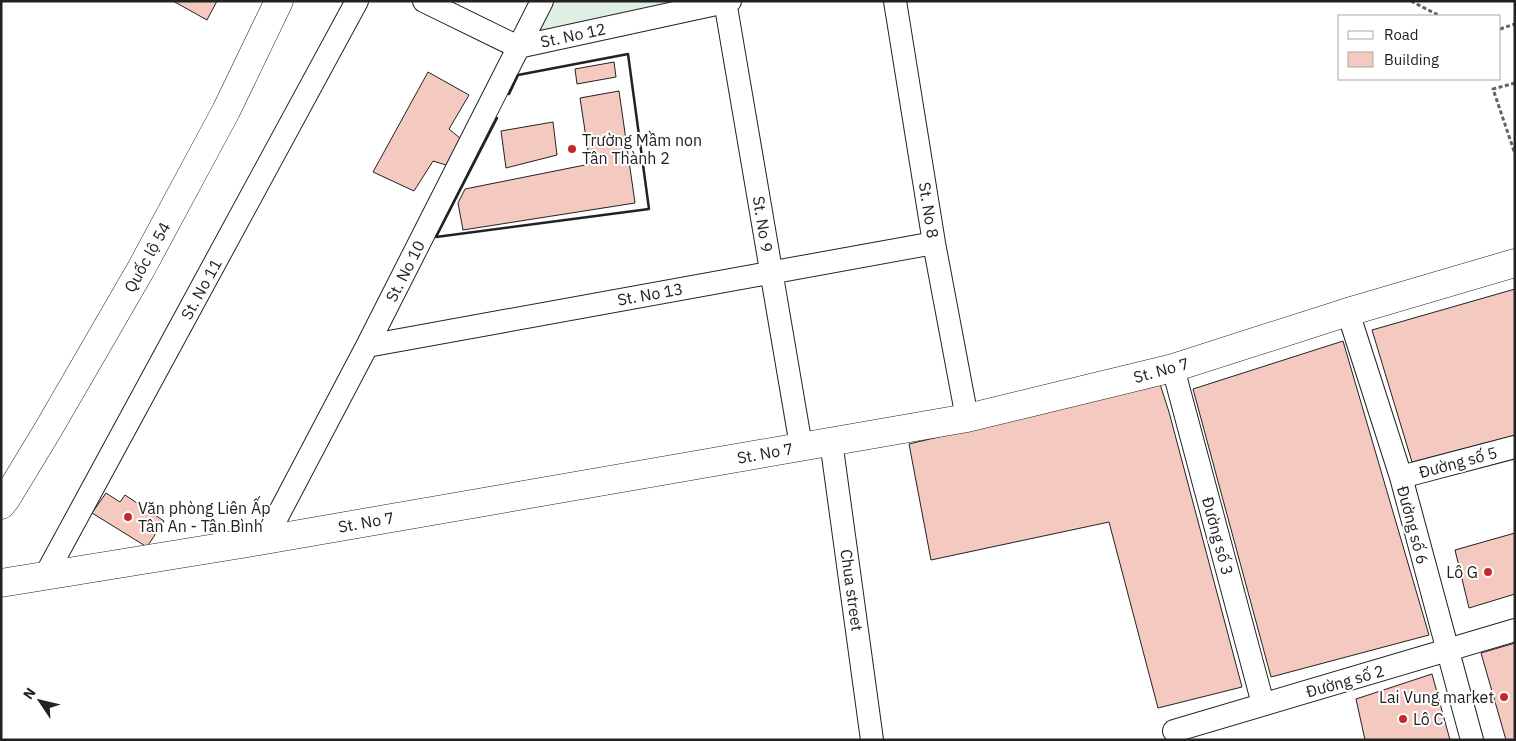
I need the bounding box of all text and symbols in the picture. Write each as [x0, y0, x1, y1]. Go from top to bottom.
legend [1338, 15, 1501, 80]
street label: St. No 12 [538, 18, 608, 52]
text: Road [1384, 25, 1419, 44]
text: Building [1384, 50, 1439, 69]
place label: Trường Mầm non Tân Thành 2 [582, 130, 702, 168]
marker: Trường Mầm non Tân Thành 2 [566, 143, 578, 155]
street label: St. No 8 [915, 180, 943, 240]
street label: St. No 9 [749, 194, 777, 254]
street label: Quốc lộ 54 [119, 218, 175, 296]
street label: St. No 10 [381, 237, 429, 305]
street label: St. No 11 [176, 255, 226, 323]
street label: St. No 13 [616, 278, 684, 310]
street label: St. No 7 [1131, 353, 1191, 387]
street label: St. No 7 [735, 438, 795, 468]
street label: Đường số 5 [1417, 442, 1499, 482]
street label: Đường số 6 [1393, 484, 1433, 566]
street label: Đường số 3 [1198, 495, 1238, 577]
place label: Văn phòng Liên Ấp Tân An - Tân Bình [138, 496, 271, 536]
street label: St. No 7 [336, 507, 396, 537]
marker: Văn phòng Liên Ấp Tân An - Tân Bình [122, 511, 134, 523]
street label: Chua street [836, 548, 868, 632]
place label: Lô G [1446, 562, 1478, 582]
marker: Lô G [1482, 566, 1494, 578]
street label: Đường số 2 [1304, 660, 1386, 702]
north arrow [15, 676, 65, 726]
text: N [19, 684, 40, 703]
place label: Lai Vung market [1379, 687, 1494, 707]
marker: Lai Vung market [1498, 691, 1510, 703]
place label: Lô C [1413, 709, 1444, 729]
marker: Lô C [1397, 713, 1409, 725]

